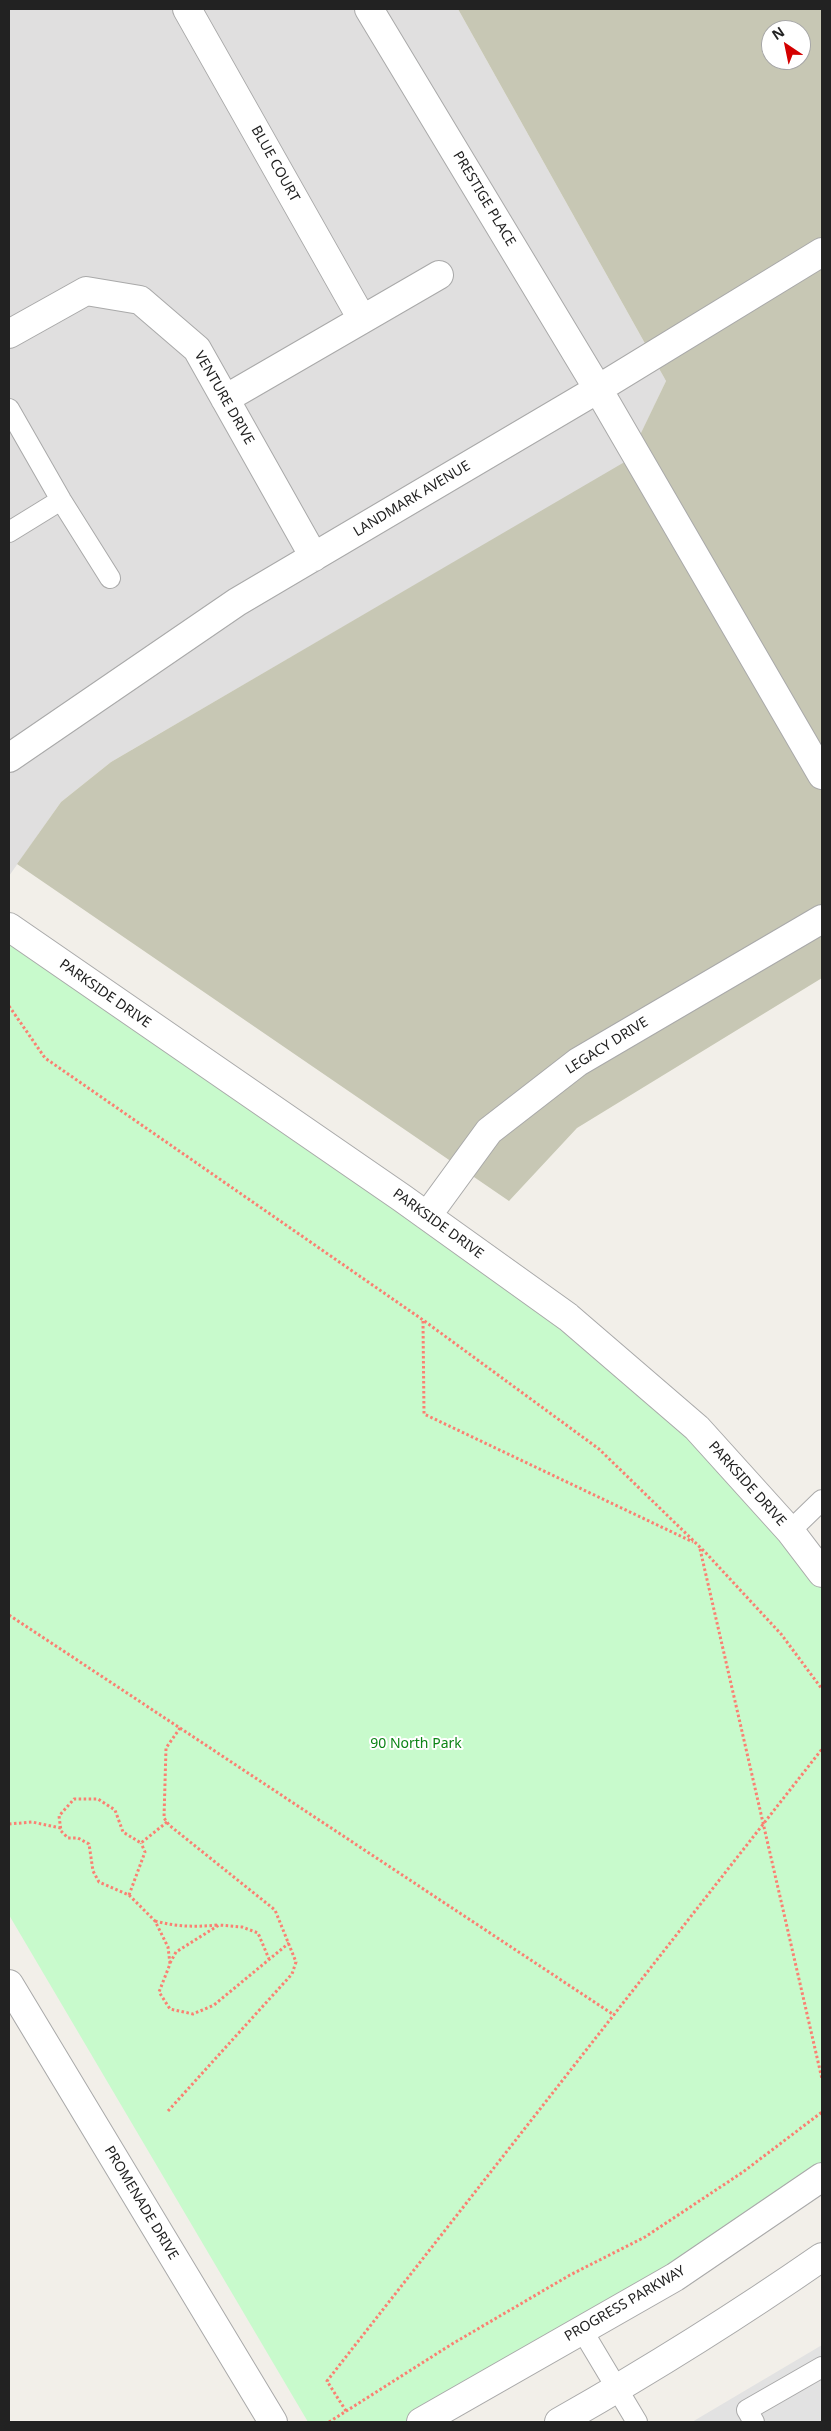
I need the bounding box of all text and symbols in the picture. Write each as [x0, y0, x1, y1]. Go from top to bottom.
north arrow [761, 20, 811, 70]
text: N [768, 22, 788, 44]
street label: BLUE COURT [247, 123, 303, 205]
street label: PRESTIGE PLACE [449, 148, 519, 250]
street label: VENTURE DRIVE [191, 348, 257, 448]
street label: LANDMARK AVENUE [351, 458, 473, 540]
street label: PARKSIDE DRIVE [56, 956, 154, 1032]
street label: LEGACY DRIVE [563, 1014, 651, 1078]
street label: PARKSIDE DRIVE [389, 1185, 487, 1263]
street label: PARKSIDE DRIVE [705, 1438, 789, 1530]
park label: 90 North Park [370, 1736, 462, 1752]
street label: PROMENADE DRIVE [100, 2143, 182, 2263]
street label: PROGRESS PARKWAY [562, 2263, 688, 2345]

